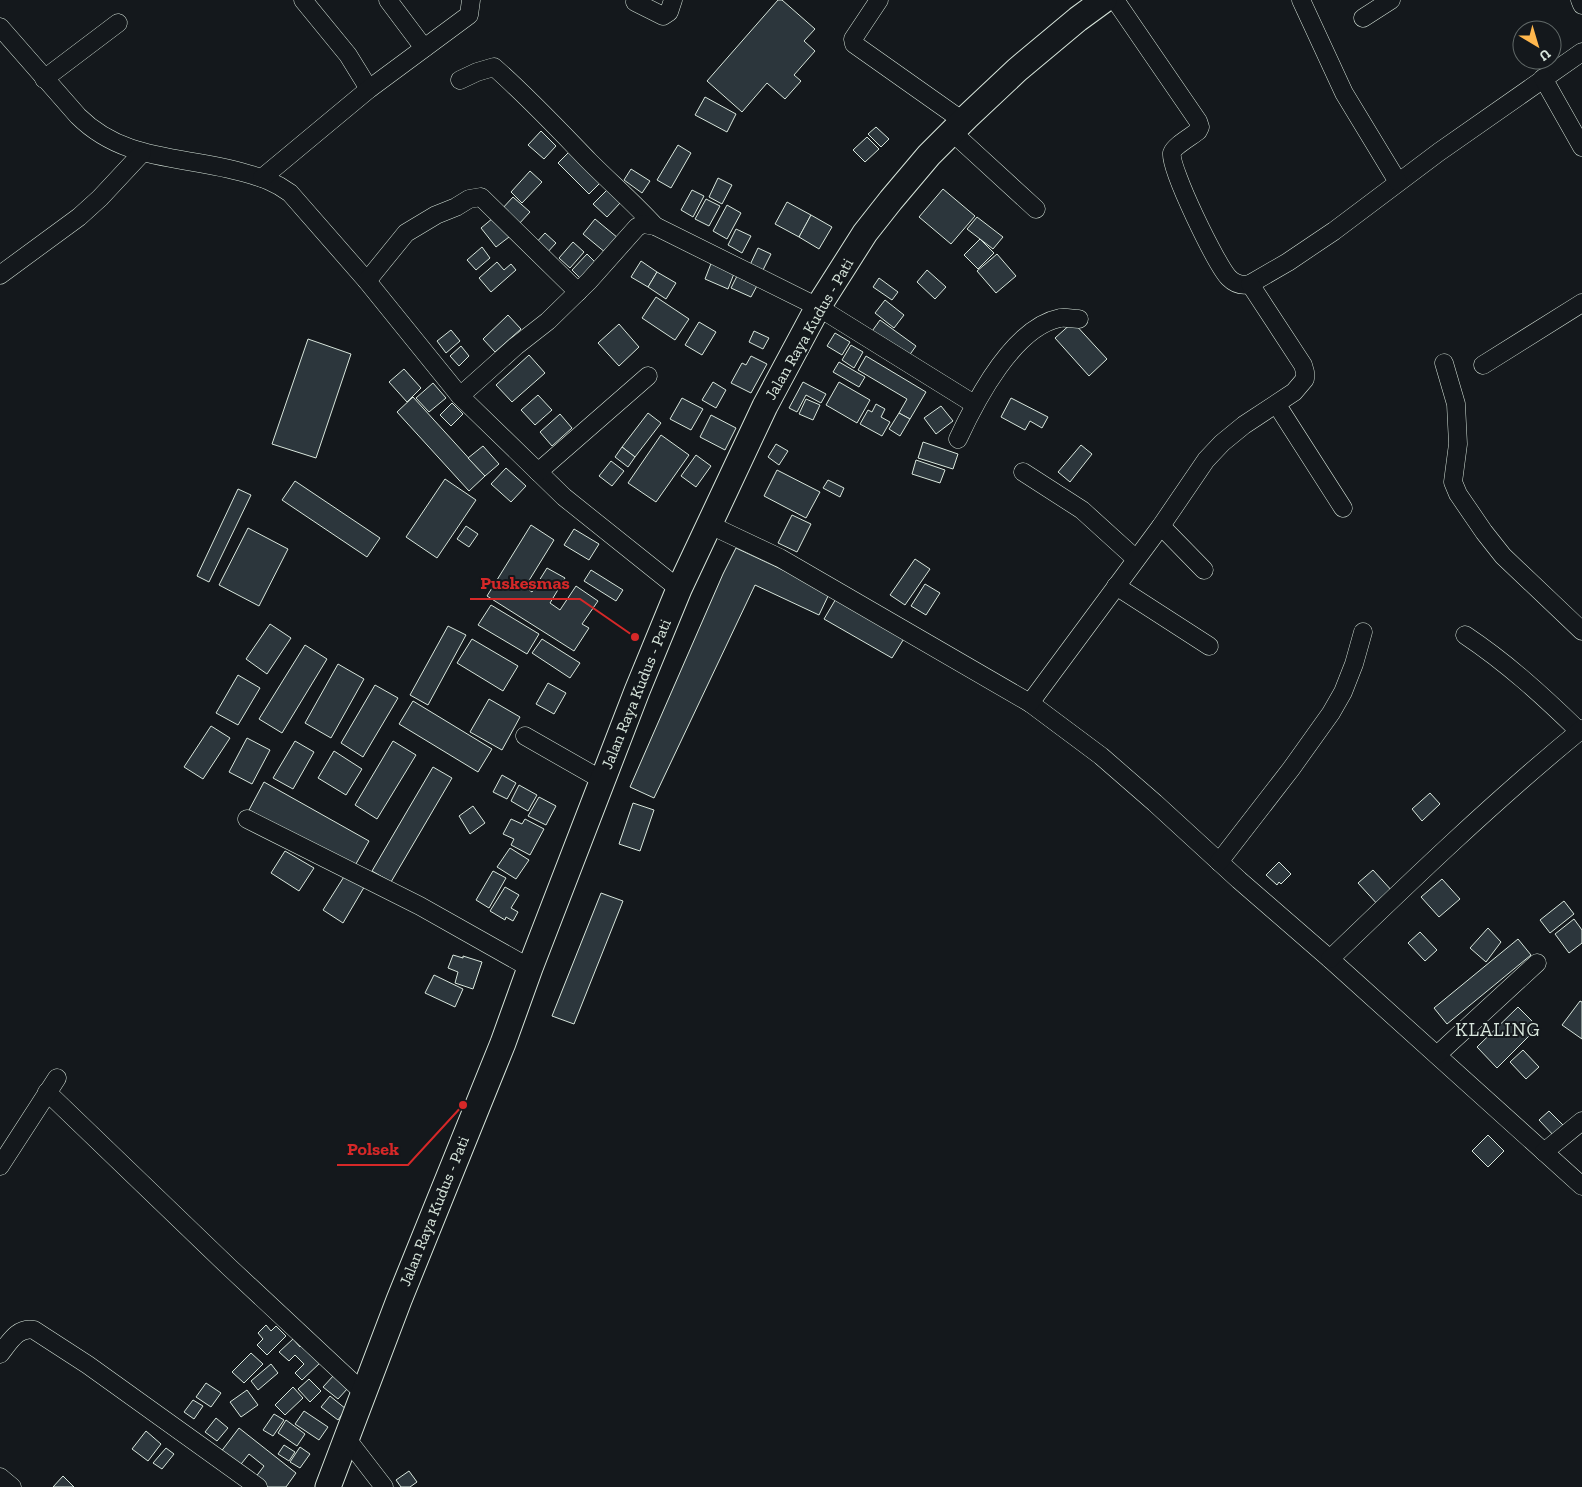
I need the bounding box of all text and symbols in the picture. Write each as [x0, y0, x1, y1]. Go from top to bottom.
north arrow [1512, 20, 1562, 70]
text: U [1535, 45, 1554, 65]
street label: Jalan Raya Kudus - Pati [761, 254, 858, 403]
callout: Puskesmas [470, 566, 580, 599]
text: Puskesmas [480, 572, 570, 594]
street label: Jalan Raya Kudus - Pati [597, 616, 675, 772]
district label: KLALING [1455, 1018, 1541, 1041]
callout: Polsek [337, 1132, 408, 1165]
street label: Jalan Raya Kudus - Pati [395, 1133, 473, 1289]
text: Polsek [347, 1138, 399, 1160]

